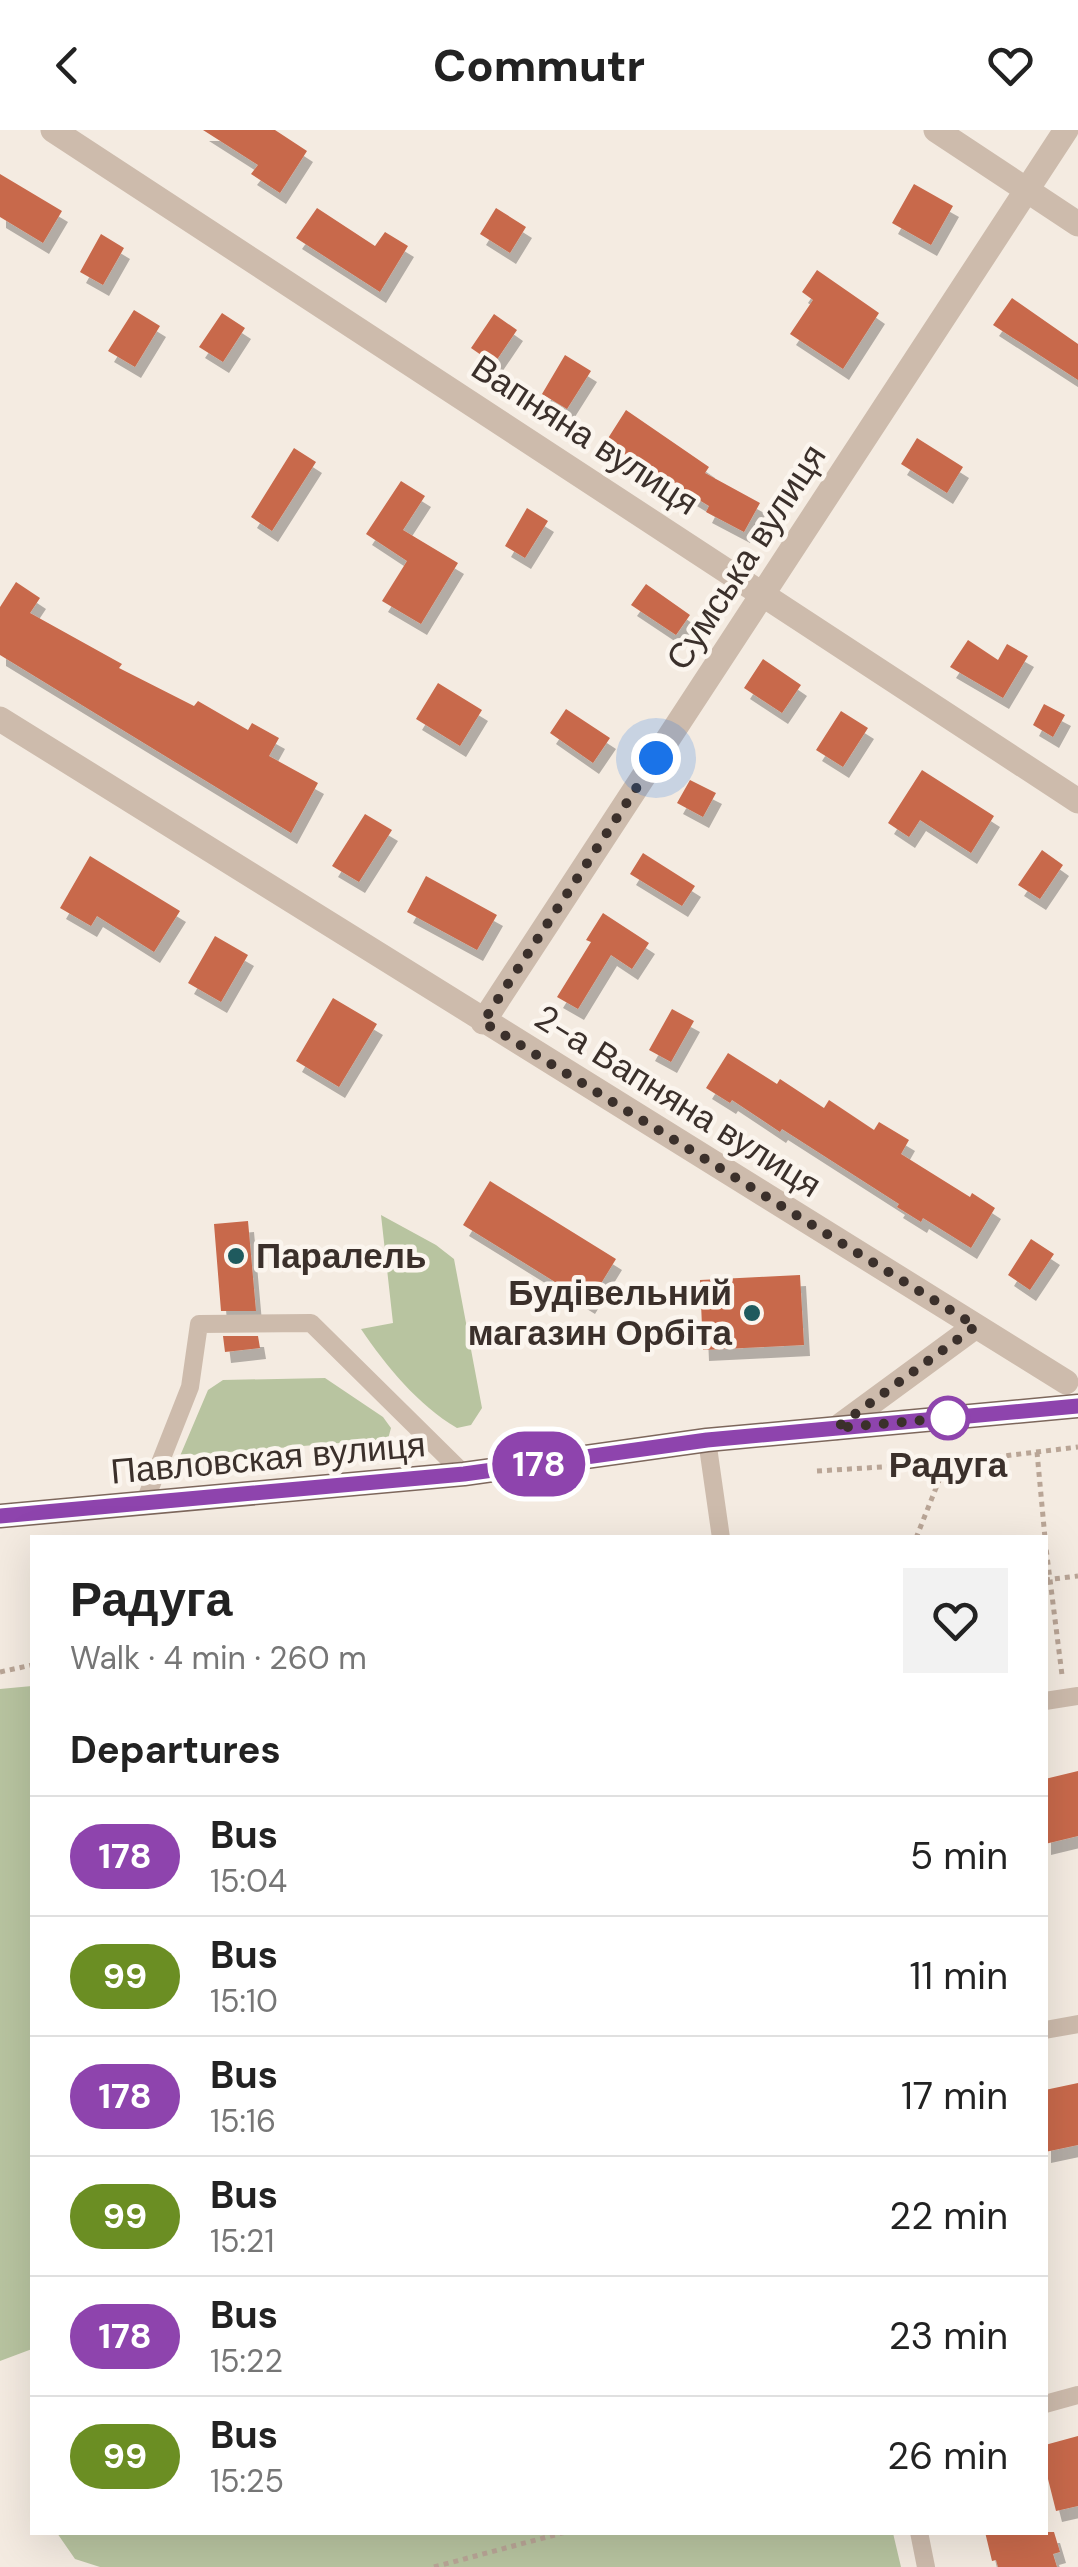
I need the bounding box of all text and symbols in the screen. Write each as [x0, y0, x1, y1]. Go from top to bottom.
text: Commutr [433, 36, 645, 95]
icon: back [40, 38, 95, 93]
icon: heart [983, 38, 1038, 93]
street label: Вапняна вулиця [463, 344, 707, 526]
street label: Сумська вулиця [656, 435, 836, 679]
your location [631, 733, 681, 783]
street label: 2-а Вапняна вулиця [526, 994, 830, 1208]
place label: Паралель [256, 1233, 426, 1279]
marker: Паралель [225, 1245, 247, 1267]
place label: Будівельний магазин Орбіта [468, 1270, 733, 1356]
marker: Будівельний магазин Орбіта [741, 1302, 763, 1324]
marker: Радуга [927, 1397, 969, 1439]
street label: Павловская вулиця [109, 1421, 427, 1495]
line badge: 178 [482, 1432, 596, 1496]
text: 178 [512, 1441, 566, 1487]
place label: Радуга [889, 1442, 1008, 1488]
text: Радуга [70, 1568, 233, 1631]
button: heart [903, 1568, 1008, 1673]
text: Walk · 4 min · 260 m [70, 1637, 367, 1679]
text: Departures [70, 1725, 281, 1775]
text: Bus [210, 1810, 278, 1860]
text: 5 min [910, 1831, 1008, 1881]
text: 178 [98, 1833, 152, 1879]
text: 15:04 [210, 1860, 287, 1902]
text: Bus [210, 1930, 278, 1980]
text: 11 min [909, 1951, 1008, 2001]
text: 99 [103, 1953, 147, 1999]
text: 15:10 [210, 1980, 278, 2022]
text: Bus [210, 2050, 278, 2100]
text: 17 min [901, 2071, 1008, 2121]
text: 178 [98, 2073, 152, 2119]
text: 15:16 [210, 2100, 276, 2142]
text: Bus [210, 2170, 278, 2220]
text: 22 min [889, 2191, 1008, 2241]
text: 99 [103, 2193, 147, 2239]
text: 15:21 [210, 2220, 274, 2262]
text: Bus [210, 2290, 278, 2340]
text: 23 min [889, 2311, 1008, 2361]
text: 178 [98, 2313, 152, 2359]
text: 15:22 [210, 2340, 283, 2382]
text: Bus [210, 2410, 278, 2460]
text: 26 min [887, 2431, 1008, 2481]
text: 99 [103, 2433, 147, 2479]
text: 15:25 [210, 2460, 284, 2502]

